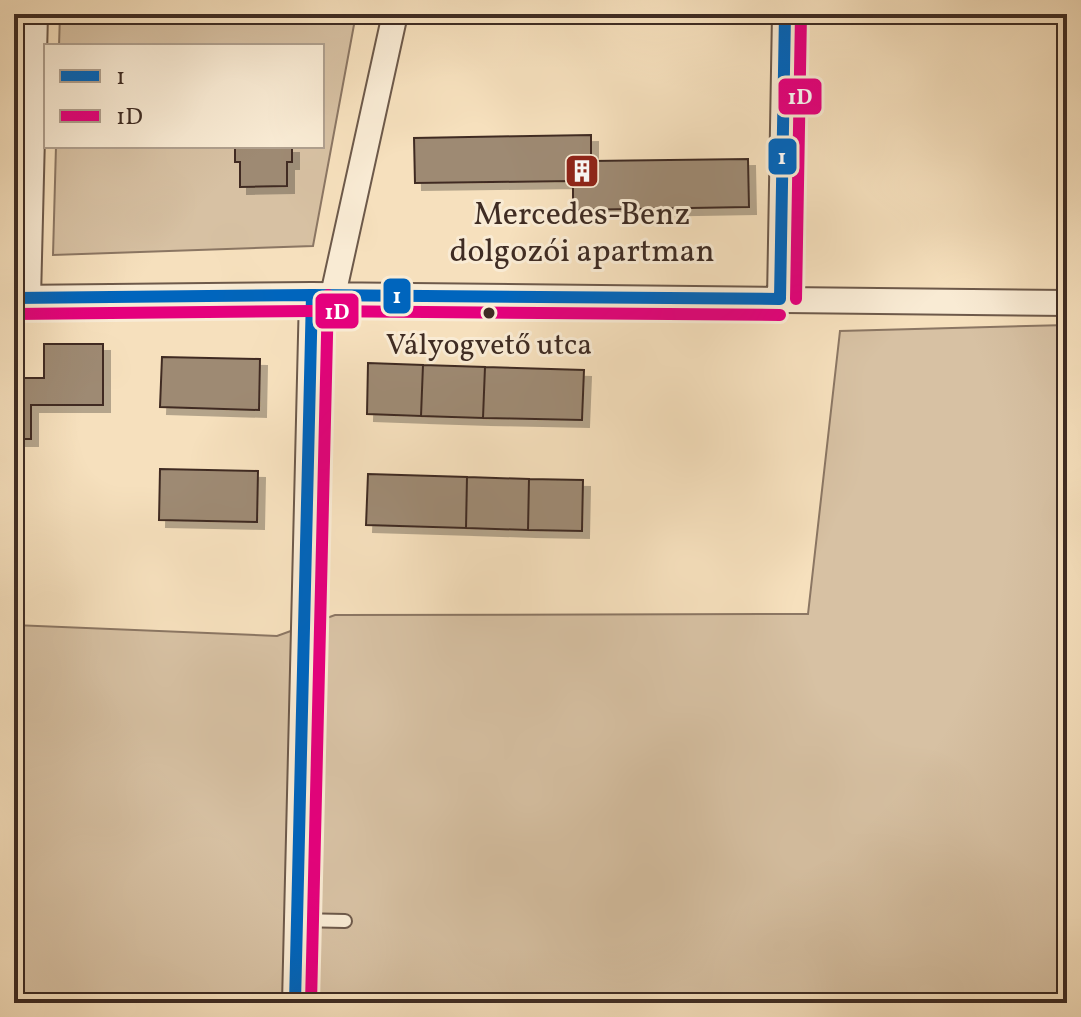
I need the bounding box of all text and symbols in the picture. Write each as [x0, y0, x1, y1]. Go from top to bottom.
legend [44, 44, 324, 148]
text: 1 [116, 61, 125, 95]
line badge: 1D [777, 77, 823, 116]
text: 1D [787, 83, 813, 114]
text: 1D [116, 101, 143, 135]
line badge: 1 [767, 137, 798, 176]
text: 1 [778, 143, 786, 174]
building icon: Mercedes-Benz dolgozói apartman [563, 152, 601, 190]
place label: Mercedes-Benz dolgozói apartman [450, 194, 715, 275]
line badge: 1 [382, 277, 412, 315]
text: 1 [393, 282, 401, 313]
line badge: 1D [314, 292, 360, 330]
text: 1D [324, 298, 350, 329]
marker: Vályogvető utca [481, 305, 497, 321]
place label: Vályogvető utca [386, 325, 592, 367]

